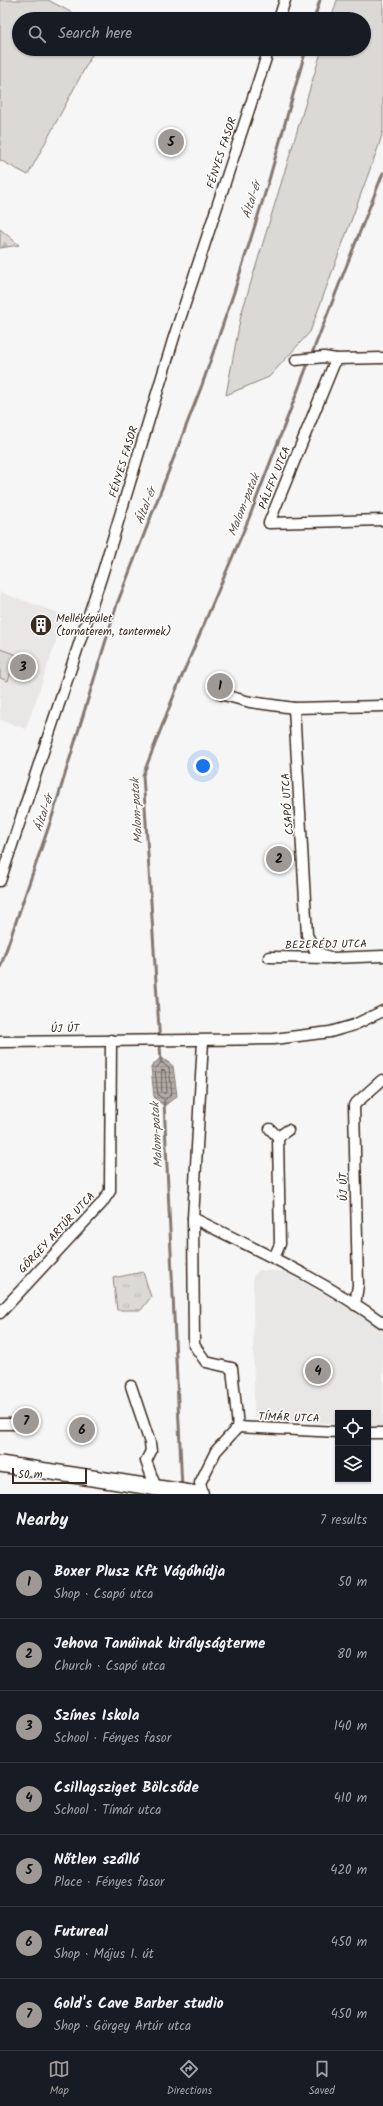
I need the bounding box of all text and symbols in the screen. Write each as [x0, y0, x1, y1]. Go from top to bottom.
search box [12, 12, 371, 56]
text: Search here [58, 22, 132, 46]
icon: search [26, 23, 48, 45]
street label: FÉNYES FASOR [202, 114, 242, 191]
pin: 5 [158, 127, 184, 157]
water label: Által-ér [237, 176, 268, 221]
street label: FÉNYES FASOR [105, 423, 144, 500]
street label: PÁLFFY UTCA [254, 443, 296, 512]
water label: Malom-patak [223, 469, 266, 539]
water label: Által-ér [130, 482, 163, 527]
place label: Melléképület (tornaterem, tantermek) [56, 610, 171, 641]
building icon: Melléképület (tornaterem, tantermek) [28, 612, 54, 638]
pin: 3 [10, 652, 36, 682]
pin: 1 [207, 671, 233, 701]
your location [193, 756, 213, 776]
street label: CSAPÓ UTCA [277, 772, 299, 836]
water label: Malom-patak [126, 775, 148, 844]
water label: Által-ér [29, 789, 60, 834]
pin: 2 [266, 844, 292, 874]
street label: BEZERÉDJ UTCA [285, 935, 367, 955]
street label: ÚJ ÚT [51, 1020, 81, 1038]
water label: Malom-patak [146, 1099, 168, 1168]
street label: ÚJ ÚT [335, 1171, 353, 1201]
street label: GÖRGEY ARTÚR UTCA [14, 1188, 100, 1278]
pin: 4 [305, 1356, 331, 1386]
pin: 7 [13, 1406, 39, 1436]
street label: TÍMÁR UTCA [258, 1408, 320, 1428]
map controls [335, 1410, 371, 1482]
button: locate [335, 1410, 371, 1446]
pin: 6 [69, 1415, 95, 1445]
button: layers [335, 1446, 371, 1482]
scale bar [12, 1466, 87, 1485]
text: 50 m [18, 1466, 43, 1484]
text: Nearby [16, 1507, 68, 1534]
text: 7 results [320, 1510, 367, 1531]
text: Boxer Plusz Kft Vágóhídja [54, 1560, 225, 1584]
text: 1 [27, 1572, 31, 1593]
text: 50 m [338, 1572, 367, 1593]
text: Shop · Csapó utca [54, 1584, 153, 1605]
text: Jehova Tanúinak királyságterme [54, 1632, 265, 1656]
text: 2 [25, 1644, 33, 1665]
text: 80 m [337, 1644, 367, 1665]
text: Church · Csapó utca [54, 1656, 165, 1677]
text: Színes Iskola [54, 1704, 139, 1728]
text: 3 [25, 1716, 33, 1737]
text: 140 m [334, 1716, 367, 1737]
text: School · Fényes fasor [54, 1728, 171, 1749]
text: Csillagsziget Bölcsőde [54, 1776, 199, 1800]
text: 4 [25, 1788, 33, 1809]
text: 410 m [334, 1788, 367, 1809]
text: School · Tímár utca [54, 1800, 161, 1821]
text: Nőtlen szálló [54, 1848, 139, 1872]
text: 5 [26, 1860, 32, 1881]
text: 420 m [330, 1860, 367, 1881]
text: Place · Fényes fasor [54, 1872, 164, 1893]
text: Futureal [54, 1920, 108, 1944]
text: 6 [25, 1932, 33, 1953]
text: 450 m [331, 1932, 367, 1953]
text: Shop · Május 1. út [54, 1944, 154, 1965]
text: Gold's Cave Barber studio [54, 1992, 224, 2016]
text: 7 [26, 2004, 32, 2025]
text: 450 m [331, 2004, 367, 2025]
text: Shop · Görgey Artúr utca [54, 2016, 191, 2037]
tab: Map [48, 2058, 70, 2100]
tab: Directions [167, 2058, 212, 2100]
tab: Saved [309, 2058, 335, 2100]

